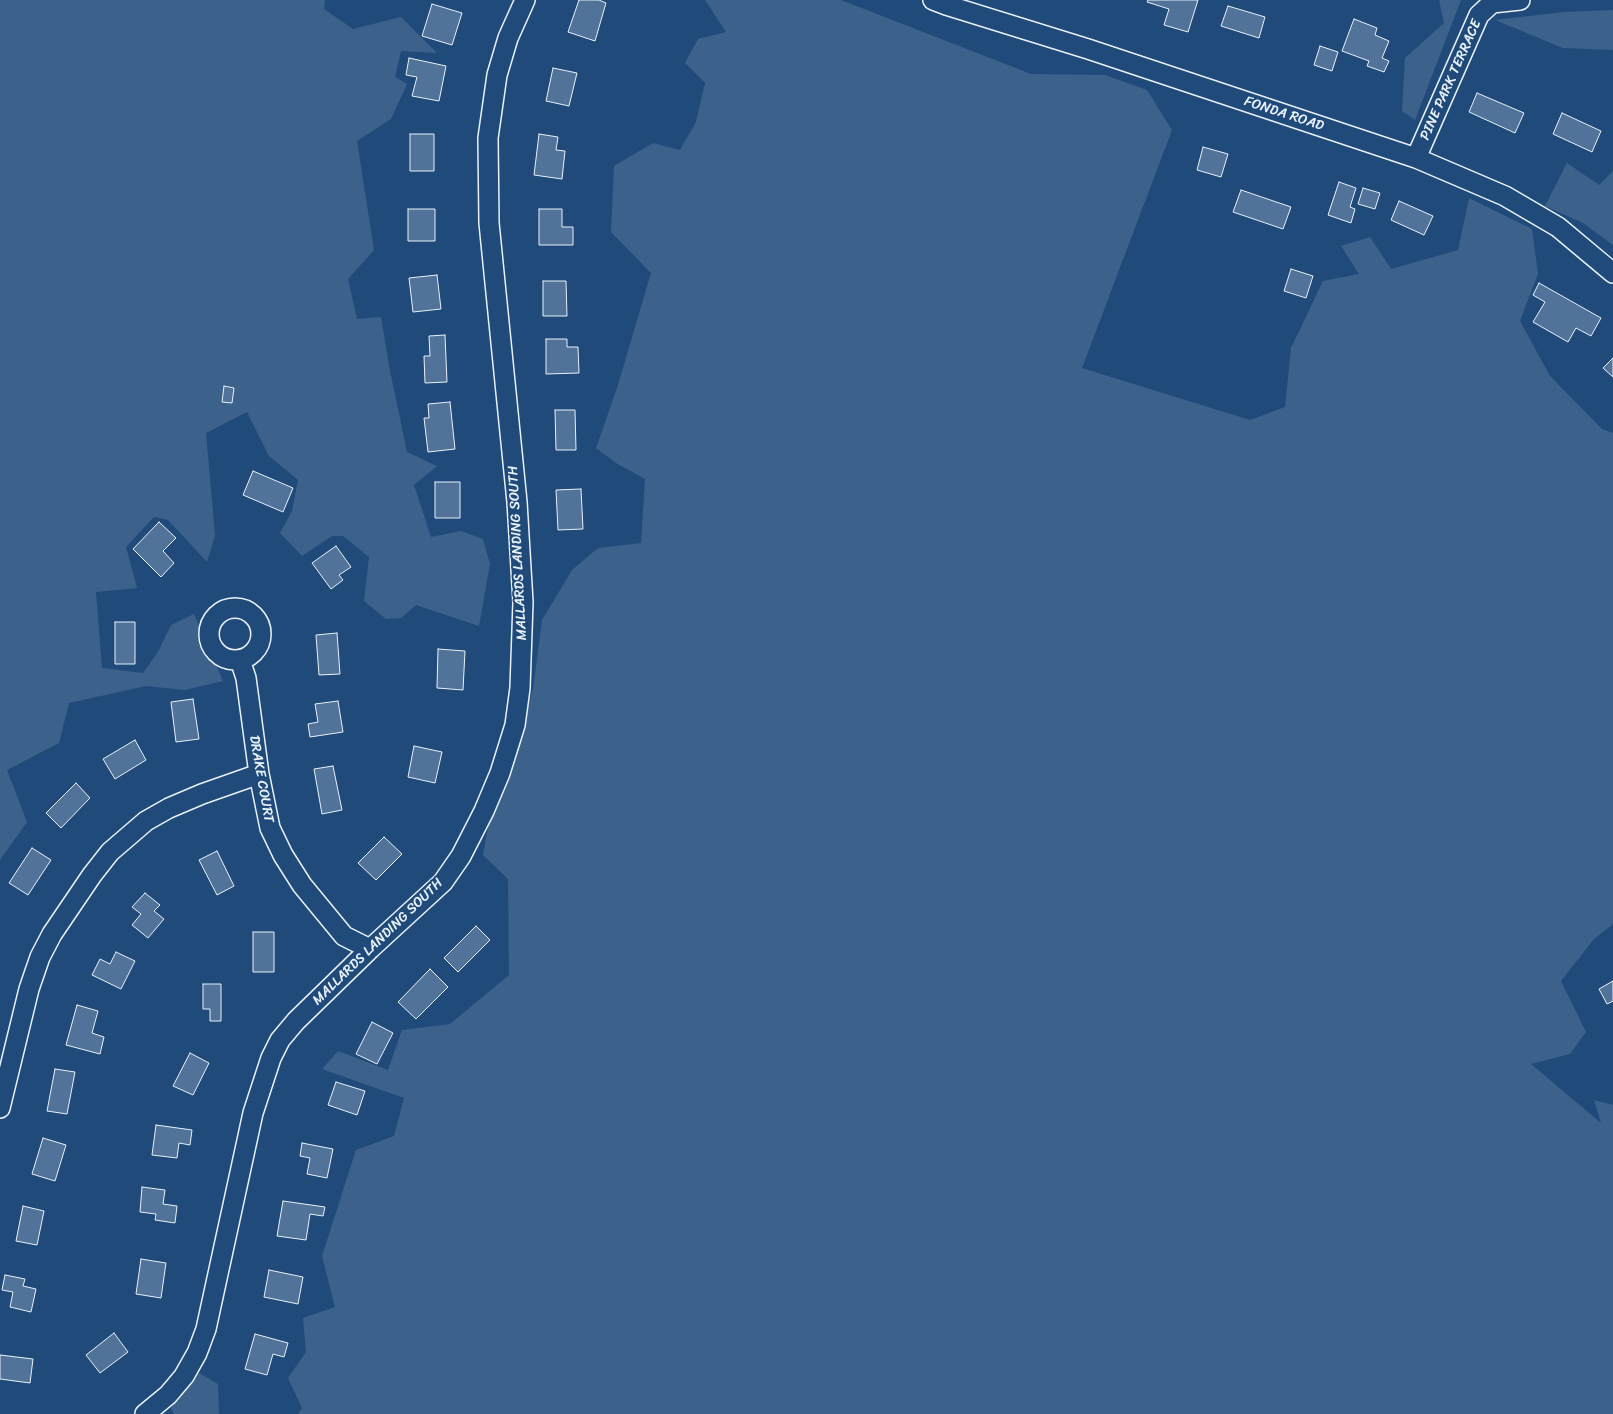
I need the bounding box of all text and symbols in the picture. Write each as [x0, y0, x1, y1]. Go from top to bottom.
street label: PINE PARK TERRACE [1417, 17, 1485, 143]
street label: FONDA ROAD [1242, 93, 1326, 135]
street label: MALLARDS LANDING SOUTH [505, 465, 531, 641]
street label: DRAKE COURT [245, 734, 277, 824]
street label: MALLARDS LANDING SOUTH [309, 875, 447, 1009]

